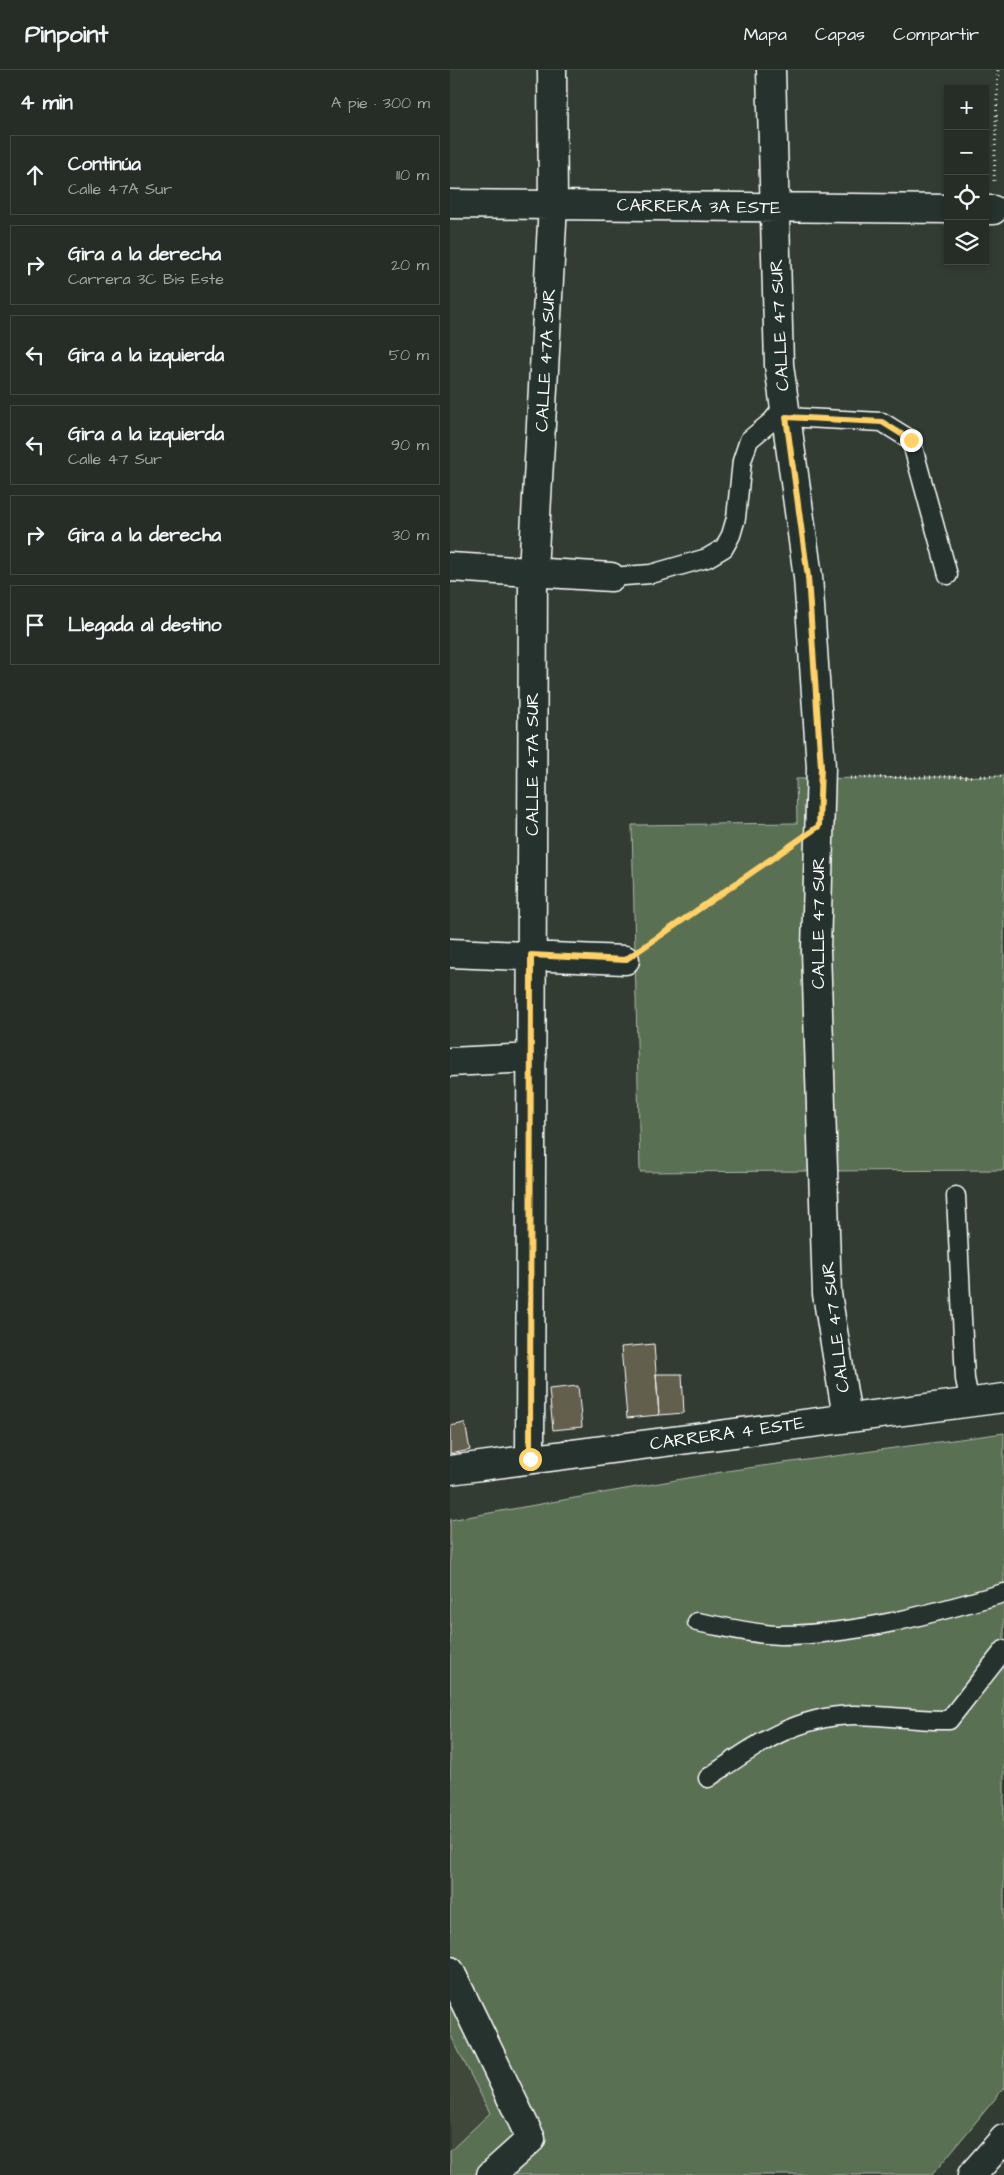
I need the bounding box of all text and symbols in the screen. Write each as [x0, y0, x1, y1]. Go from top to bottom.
text: Pinpoint [25, 18, 108, 52]
text: Mapa [744, 22, 787, 47]
text: Capas [815, 22, 865, 47]
text: Compartir [893, 22, 979, 47]
map controls [944, 85, 989, 265]
button: + [944, 85, 989, 130]
text: 4 min [20, 88, 73, 117]
text: A pie · 300 m [331, 92, 430, 114]
button: − [944, 130, 989, 175]
text: Continúa [68, 151, 141, 178]
icon: ahead [21, 161, 49, 189]
text: 110 m [396, 164, 429, 186]
button: locate [944, 175, 989, 220]
text: Calle 47A Sur [68, 178, 172, 200]
street label: CARRERA 3A ESTE [617, 193, 782, 220]
button: layers [944, 220, 989, 265]
text: Gira a la derecha [68, 241, 221, 268]
icon: right [21, 251, 49, 279]
text: 20 m [391, 254, 429, 276]
street label: CALLE 47 SUR [764, 258, 795, 392]
text: Carrera 3C Bis Este [68, 268, 224, 290]
street label: CALLE 47A SUR [529, 288, 562, 432]
icon: left [21, 341, 49, 369]
text: Gira a la izquierda [68, 342, 224, 369]
text: 50 m [389, 344, 429, 366]
text: Gira a la izquierda [68, 421, 224, 448]
route end [900, 429, 923, 452]
icon: left [21, 431, 49, 459]
text: 90 m [391, 434, 429, 456]
text: Calle 47 Sur [68, 448, 162, 470]
icon: right [21, 521, 49, 549]
text: Gira a la derecha [68, 522, 221, 549]
text: 30 m [392, 524, 429, 546]
icon: arrive [21, 611, 49, 639]
text: Llegada al destino [68, 612, 221, 639]
street label: CALLE 47A SUR [520, 692, 545, 836]
street label: CALLE 47 SUR [806, 857, 831, 989]
street label: CALLE 47 SUR [815, 1260, 856, 1394]
street label: CARRERA 4 ESTE [648, 1410, 806, 1457]
route start [519, 1448, 542, 1471]

